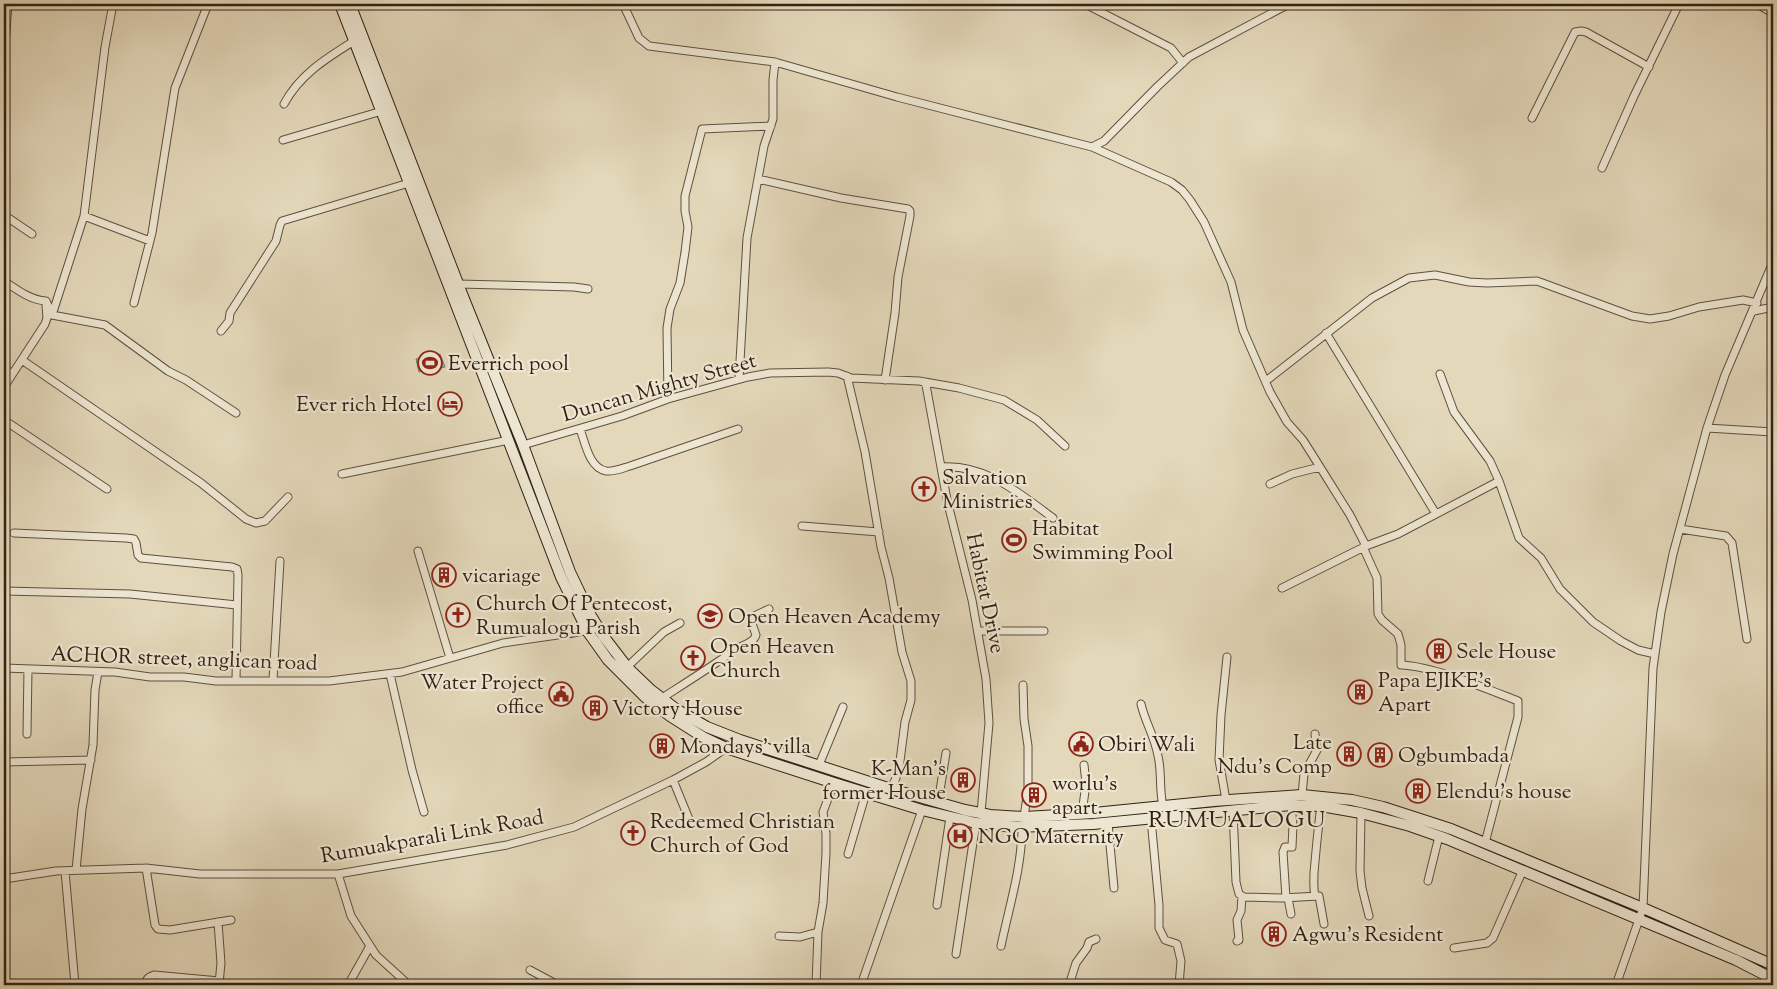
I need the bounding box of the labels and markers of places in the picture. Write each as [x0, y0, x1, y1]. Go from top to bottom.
sports icon: Everrich pool [417, 350, 443, 376]
place label: Everrich pool [448, 350, 569, 380]
place label: Ever rich Hotel [296, 391, 432, 421]
hotel icon: Ever rich Hotel [437, 391, 463, 417]
place label: Salvation Ministries [942, 464, 1033, 518]
church icon: Salvation Ministries [911, 476, 937, 502]
place label: Habitat Swimming Pool [1032, 515, 1174, 569]
sports icon: Habitat Swimming Pool [1001, 527, 1027, 553]
building icon: vicariage [431, 562, 457, 588]
place label: vicariage [462, 562, 541, 592]
place label: Church Of Pentecost, Rumualogu Parish [476, 590, 672, 644]
church icon: Church Of Pentecost, Rumualogu Parish [445, 602, 471, 628]
school or university icon: Open Heaven Academy [697, 603, 723, 629]
place label: Open Heaven Academy [728, 603, 941, 633]
place label: Open Heaven Church [710, 633, 835, 687]
building icon: Sele House [1426, 638, 1452, 664]
place label: Sele House [1456, 638, 1556, 668]
church icon: Open Heaven Church [680, 645, 706, 671]
place label: Papa EJIKE's Apart [1378, 667, 1492, 721]
place label: Water Project office [420, 669, 544, 723]
building icon: Papa EJIKE's Apart [1347, 679, 1373, 705]
public building icon: Water Project office [548, 681, 574, 707]
building icon: Victory House [582, 695, 608, 721]
place label: Victory House [612, 695, 743, 725]
place label: Late Ndu's Comp [1218, 729, 1332, 783]
public building icon: Obiri Wali [1068, 731, 1094, 757]
place label: Obiri Wali [1098, 731, 1195, 761]
building icon: Mondays' villa [649, 733, 675, 759]
place label: Mondays' villa [680, 733, 811, 763]
building icon: Late Ndu's Comp [1336, 741, 1362, 767]
building icon: Ogbumbada [1367, 742, 1393, 768]
place label: Ogbumbada [1398, 742, 1509, 772]
place label: K-Man's former House [822, 755, 946, 809]
building icon: K-Man's former House [950, 767, 976, 793]
place label: worlu's apart. [1052, 770, 1117, 824]
building icon: Elendu's house [1405, 778, 1431, 804]
place label: Elendu's house [1436, 778, 1571, 808]
building icon: worlu's apart. [1021, 782, 1047, 808]
place label: Redeemed Christian Church of God [650, 808, 835, 862]
church icon: Redeemed Christian Church of God [620, 820, 646, 846]
hospital icon: NGO Maternity [947, 823, 973, 849]
place label: NGO Maternity [978, 823, 1124, 853]
building icon: Agwu's Resident [1261, 921, 1287, 947]
place label: Agwu's Resident [1292, 921, 1444, 951]

